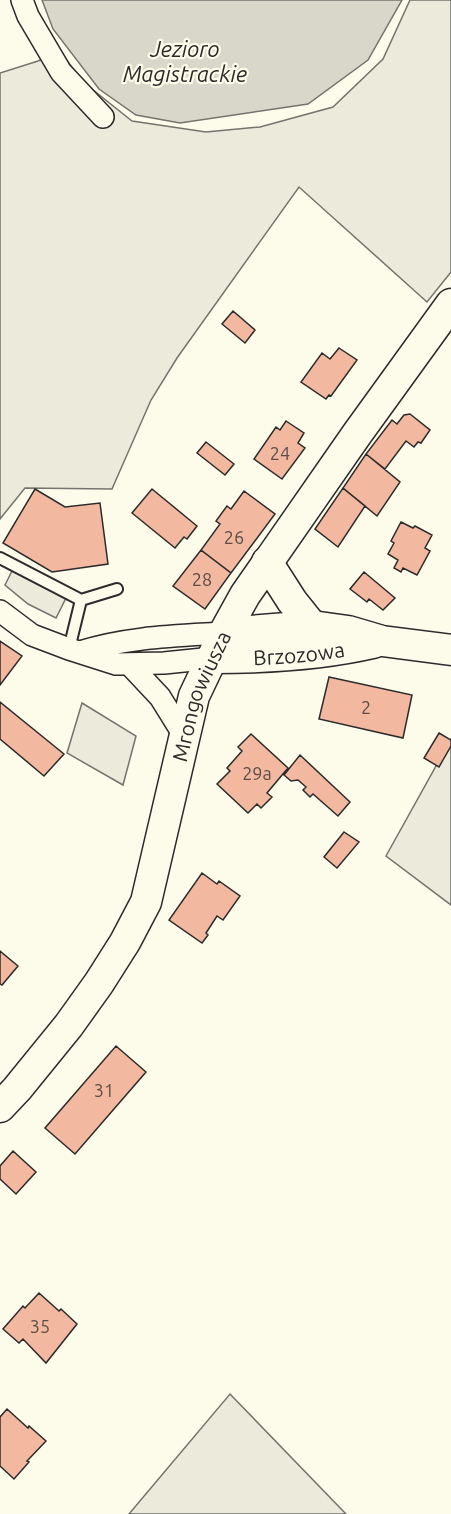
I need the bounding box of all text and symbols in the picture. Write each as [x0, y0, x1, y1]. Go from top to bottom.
water label: Jezioro Magistrackie [123, 36, 247, 86]
house number: 24 [270, 443, 290, 463]
house number: 26 [224, 527, 244, 547]
house number: 28 [192, 569, 212, 589]
street label: Mrongowiusza [167, 627, 235, 764]
street label: Brzozowa [253, 637, 346, 669]
house number: 2 [361, 697, 371, 717]
house number: 29a [242, 763, 272, 783]
house number: 31 [94, 1080, 114, 1100]
house number: 35 [30, 1316, 50, 1336]

